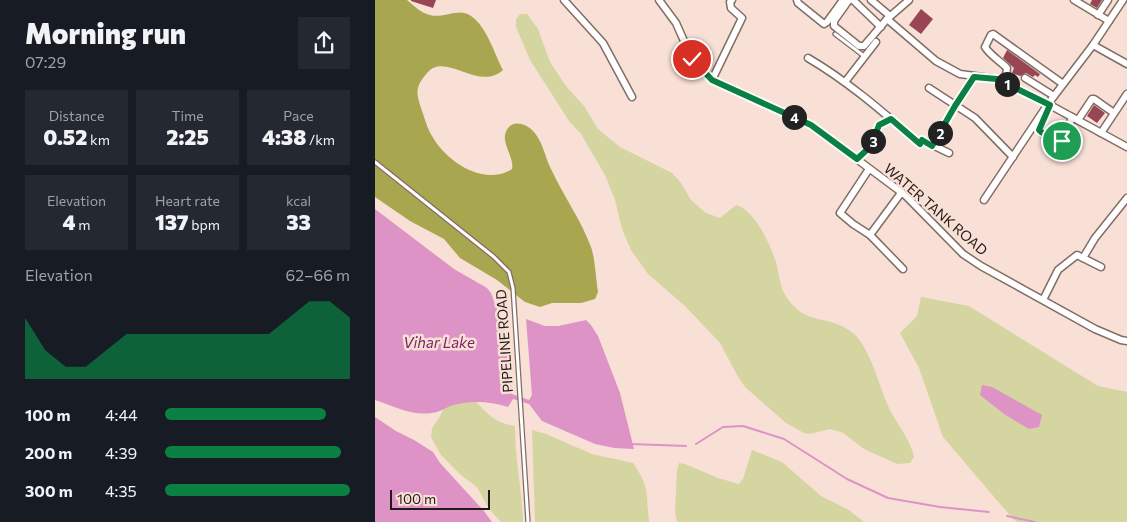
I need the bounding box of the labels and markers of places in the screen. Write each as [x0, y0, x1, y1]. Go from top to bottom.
pin [671, 38, 713, 80]
pin: 1 [995, 72, 1019, 96]
pin: 4 [781, 104, 807, 130]
pin: 2 [927, 120, 953, 146]
pin [1041, 120, 1083, 162]
pin: 3 [861, 128, 885, 154]

